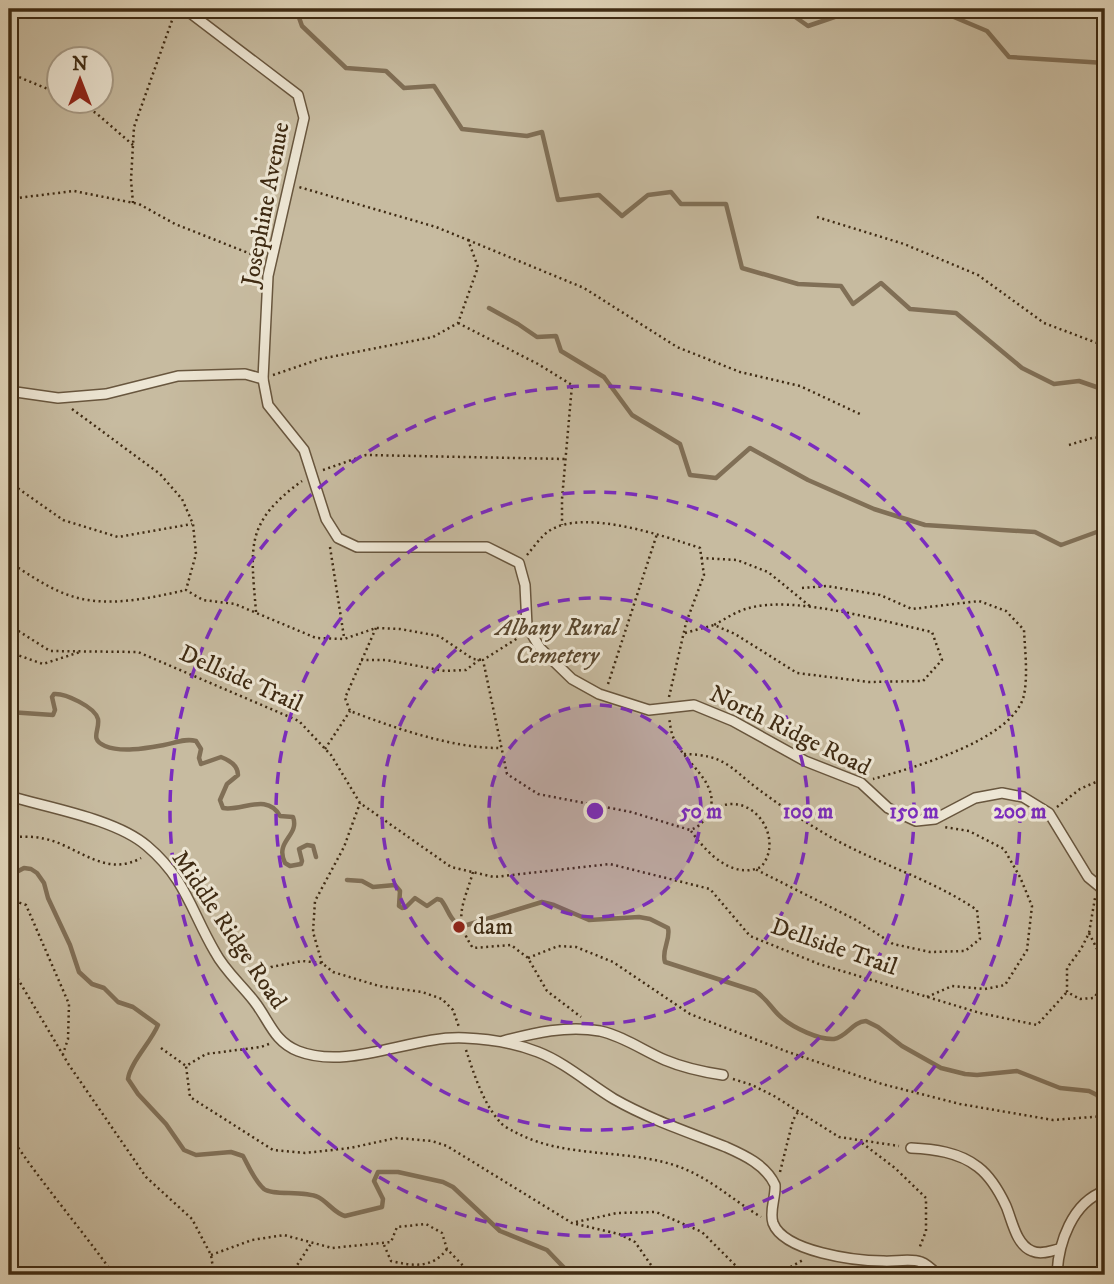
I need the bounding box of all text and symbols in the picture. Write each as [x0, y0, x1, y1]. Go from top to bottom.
north arrow [46, 46, 116, 116]
text: N [72, 53, 88, 76]
street label: Josephine Avenue [235, 120, 297, 290]
park label: Albany Rural Cemetery [493, 613, 621, 671]
street label: Dellside Trail [175, 639, 308, 720]
street label: North Ridge Road [704, 679, 876, 783]
centre of rings [583, 799, 607, 823]
text: 50 m [679, 799, 722, 825]
text: 100 m [783, 799, 833, 825]
text: 150 m [889, 799, 939, 825]
text: 200 m [993, 799, 1047, 825]
street label: Middle Ridge Road [165, 845, 293, 1015]
street label: Dellside Trail [767, 911, 902, 983]
place label: dam [473, 912, 513, 942]
marker: dam [451, 919, 467, 935]

